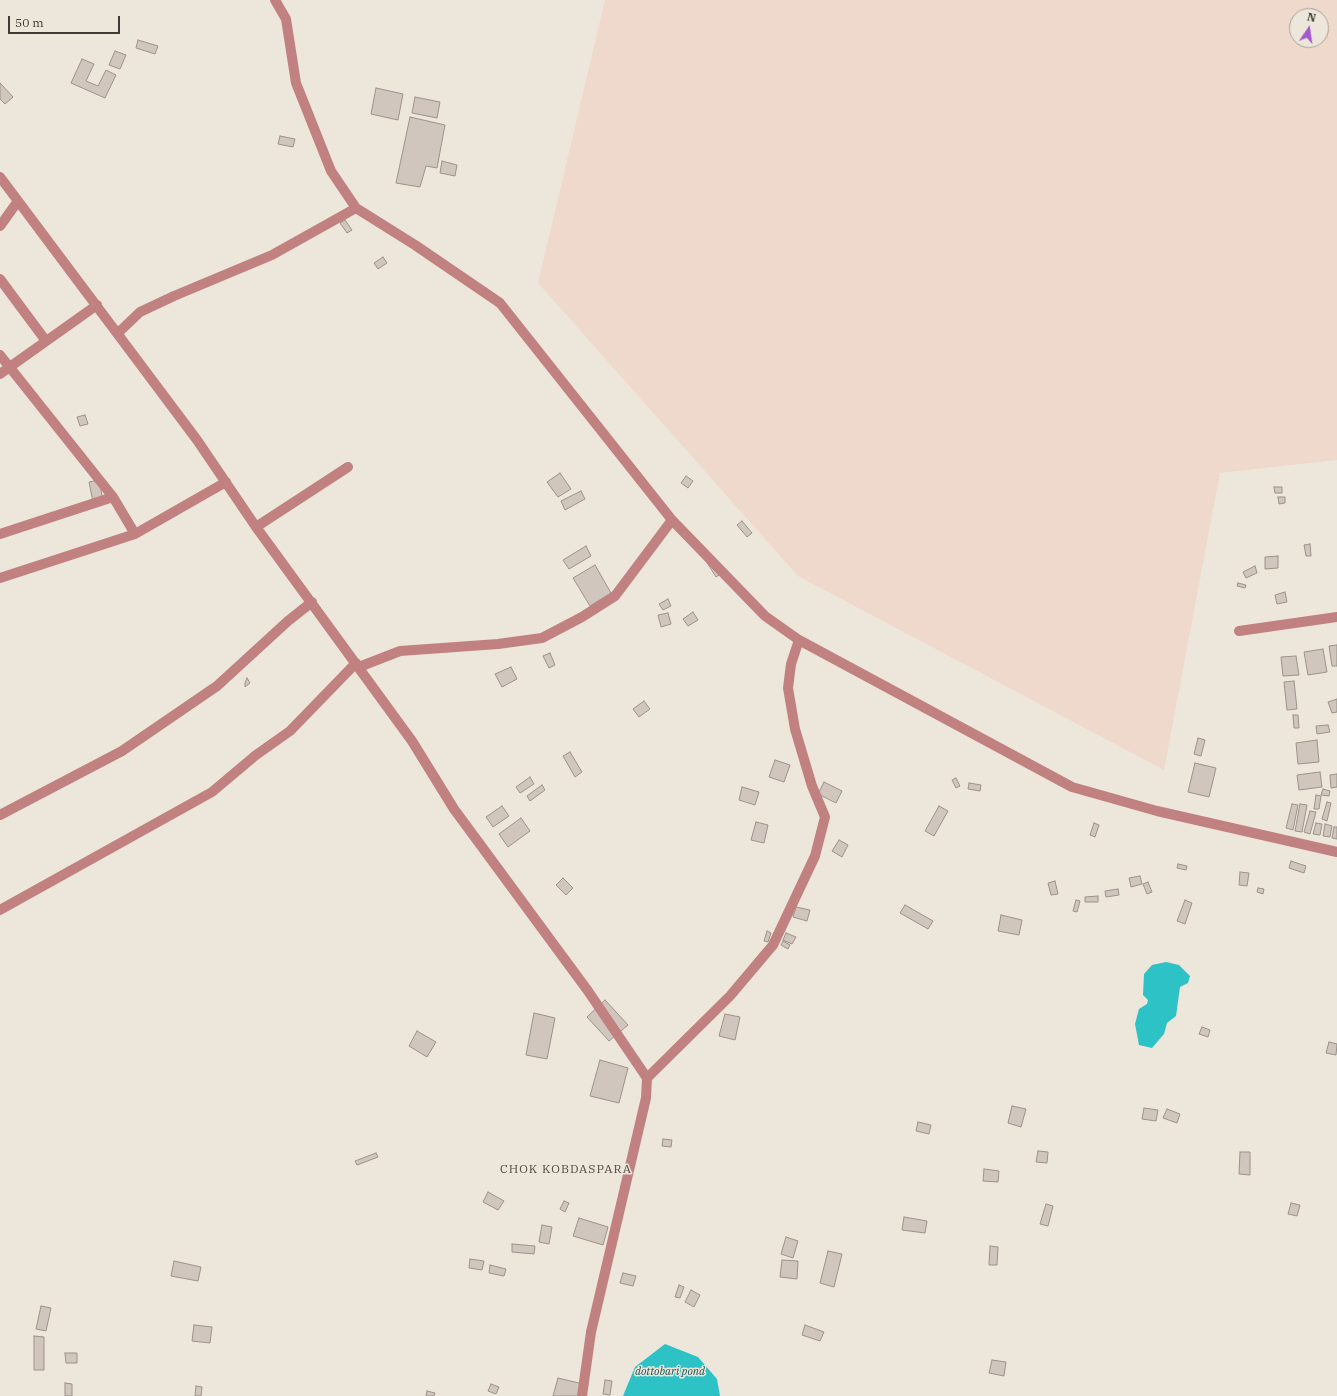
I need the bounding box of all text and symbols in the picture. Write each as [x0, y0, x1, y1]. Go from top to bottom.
scale bar [10, 8, 122, 34]
north arrow [1289, 8, 1329, 48]
text: N [1306, 9, 1317, 25]
text: 50 m [15, 15, 44, 30]
district label: CHOK KOBDASPARA [500, 1163, 632, 1177]
water label: dottobari pond [635, 1365, 705, 1379]

